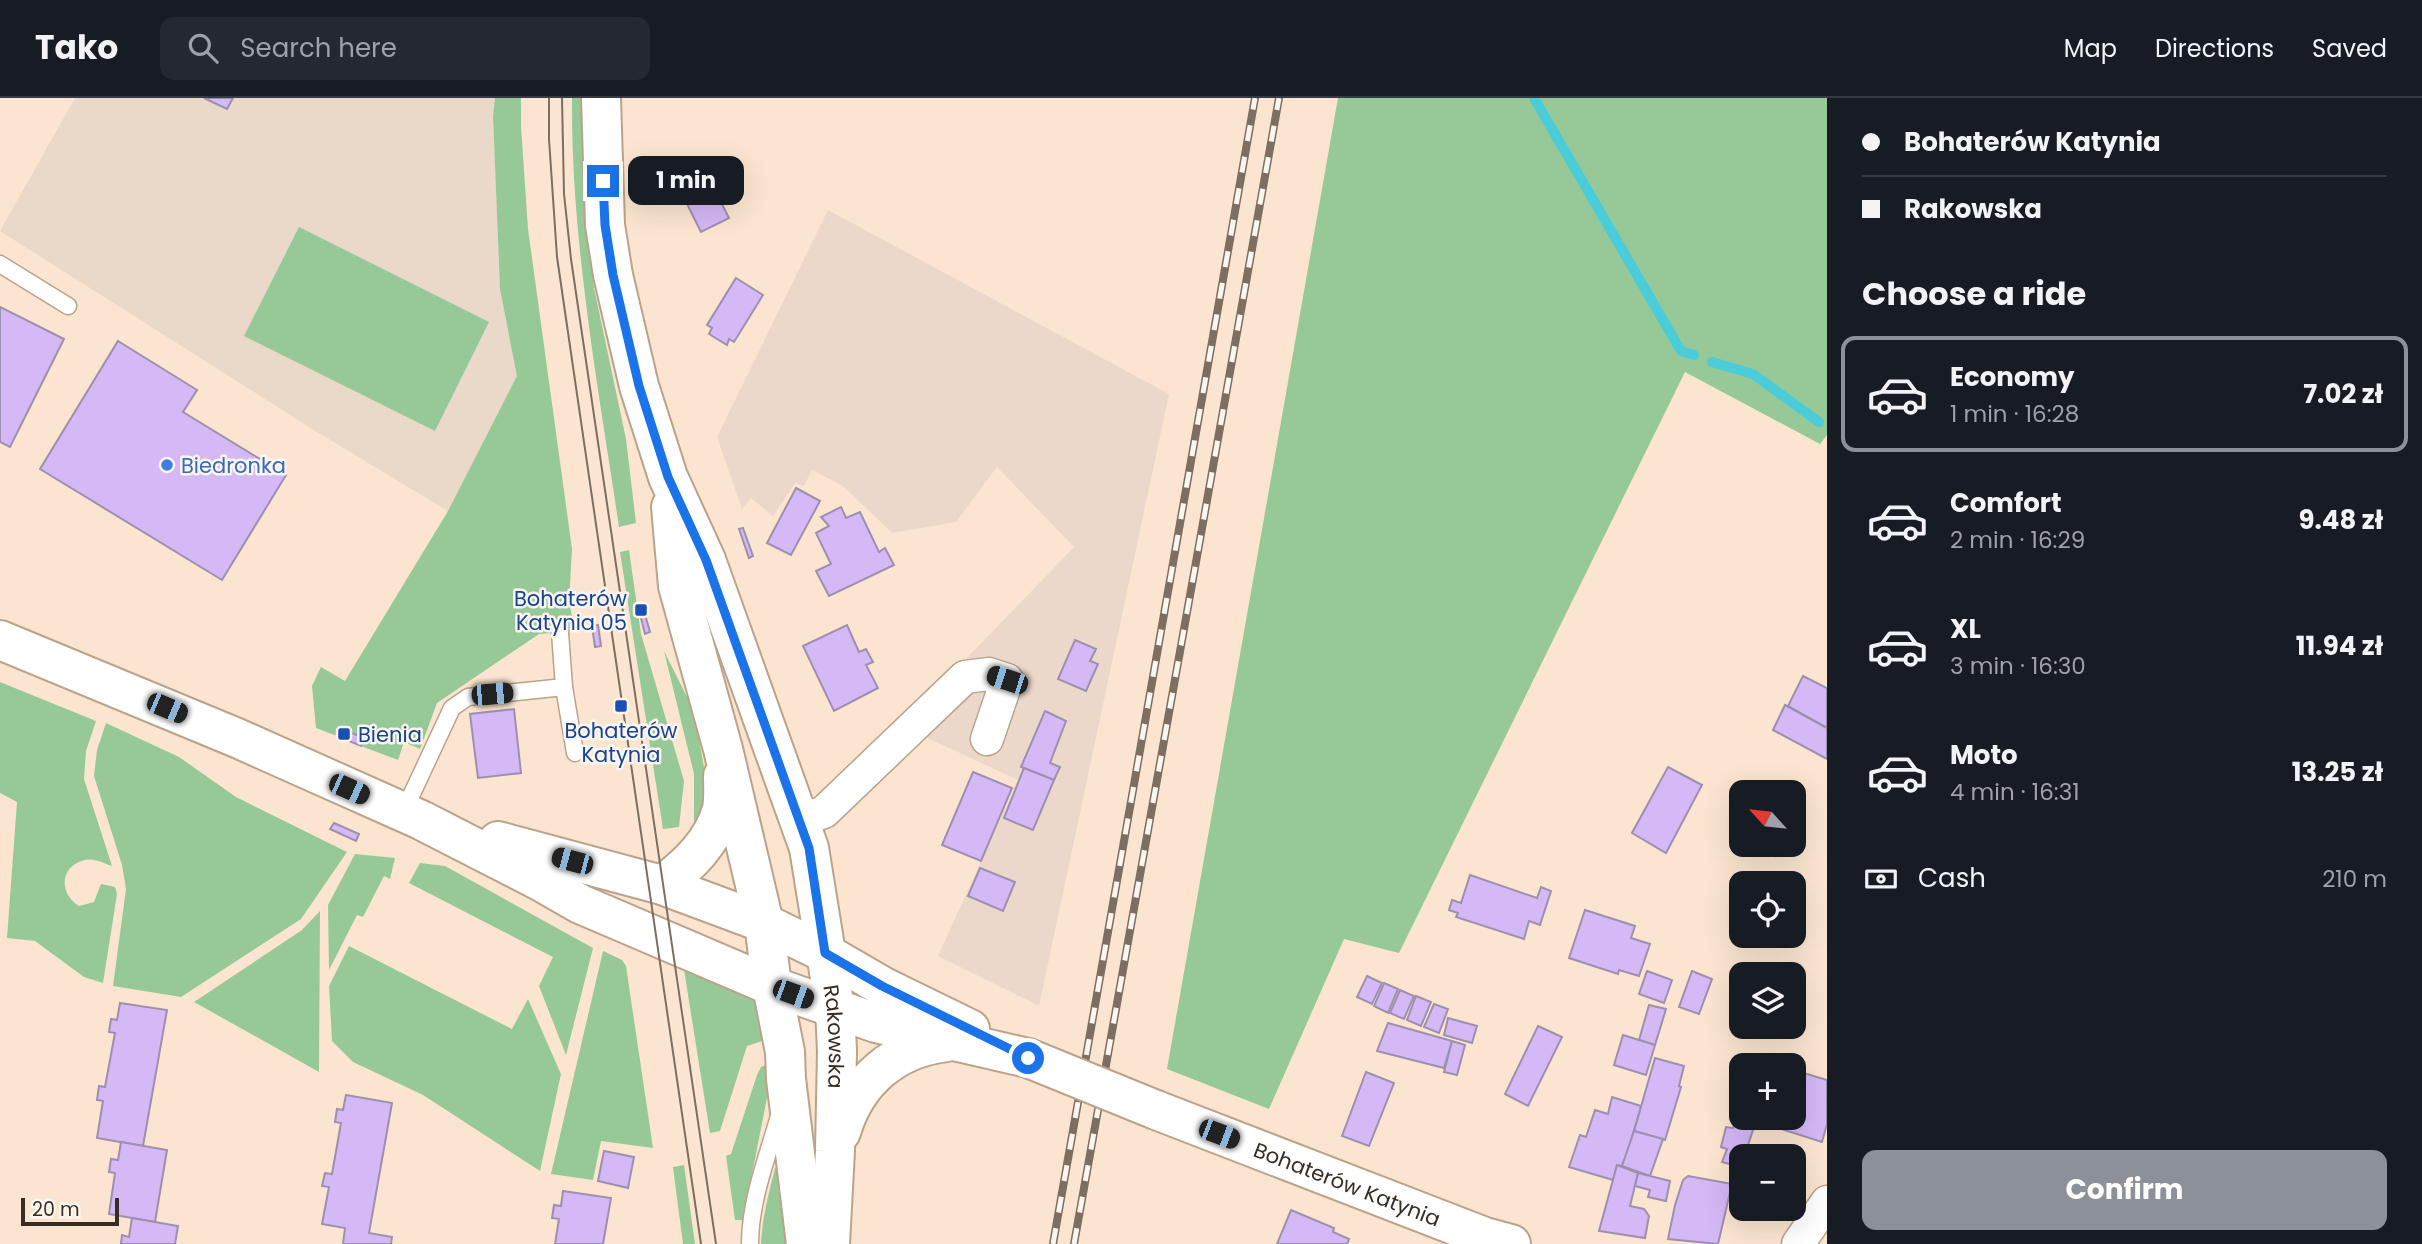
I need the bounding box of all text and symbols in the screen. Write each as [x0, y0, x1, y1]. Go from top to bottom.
search box [160, 17, 650, 80]
text: Tako [35, 24, 118, 71]
icon: search [184, 29, 222, 67]
text: Search here [240, 30, 397, 66]
text: Map [2064, 32, 2117, 65]
text: Directions [2155, 32, 2274, 65]
text: Saved [2312, 32, 2387, 65]
text: Bohaterów Katynia [1904, 124, 2161, 160]
callout: 1 min [628, 156, 743, 206]
text: 1 min [656, 164, 716, 196]
route end [587, 165, 619, 197]
text: Rakowska [1904, 191, 2042, 227]
text: Choose a ride [1862, 271, 2086, 316]
text: Economy [1950, 359, 2074, 395]
icon: car [1866, 363, 1929, 426]
text: 7.02 zł [2303, 376, 2383, 412]
text: 1 min · 16:28 [1950, 398, 2079, 430]
place label: Biedronka [181, 451, 286, 480]
marker: Biedronka [159, 457, 175, 473]
text: Comfort [1950, 485, 2062, 521]
icon: car [1866, 489, 1929, 552]
text: 9.48 zł [2298, 502, 2383, 538]
text: 2 min · 16:29 [1950, 524, 2085, 556]
place label: Bohaterów Katynia 05 [514, 584, 627, 637]
marker: Bohaterów Katynia 05 [633, 602, 649, 618]
text: XL [1950, 611, 1981, 647]
icon: car [1866, 615, 1929, 678]
text: 11.94 zł [2296, 628, 2383, 664]
text: 3 min · 16:30 [1950, 650, 2086, 682]
car [984, 664, 1031, 696]
car [471, 682, 514, 706]
car [144, 690, 191, 726]
marker: Bohaterów Katynia [613, 698, 629, 714]
place label: Bohaterów Katynia [564, 716, 678, 769]
place label: Bienia [358, 720, 422, 749]
marker: Bienia [336, 726, 352, 742]
text: Moto [1950, 737, 2018, 773]
icon: car [1866, 741, 1929, 804]
text: 13.25 zł [2292, 754, 2383, 790]
car [326, 771, 373, 807]
text: 4 min · 16:31 [1950, 776, 2080, 808]
north arrow [1729, 780, 1806, 858]
map controls [1729, 780, 1806, 1221]
car [549, 845, 596, 877]
icon: cash [1862, 860, 1900, 898]
text: Cash [1918, 860, 1986, 896]
text: 210 m [2322, 863, 2387, 895]
button: locate [1729, 871, 1806, 948]
button: layers [1729, 962, 1806, 1039]
car [770, 977, 817, 1011]
street label: Rakowska [817, 982, 852, 1089]
route start [1012, 1042, 1044, 1074]
button: + [1729, 1053, 1806, 1130]
car [1196, 1117, 1243, 1151]
street label: Bohaterów Katynia [1250, 1135, 1445, 1233]
button: − [1729, 1144, 1806, 1221]
button: Confirm [1862, 1150, 2387, 1230]
scale bar [21, 1195, 119, 1227]
text: 20 m [32, 1196, 80, 1223]

